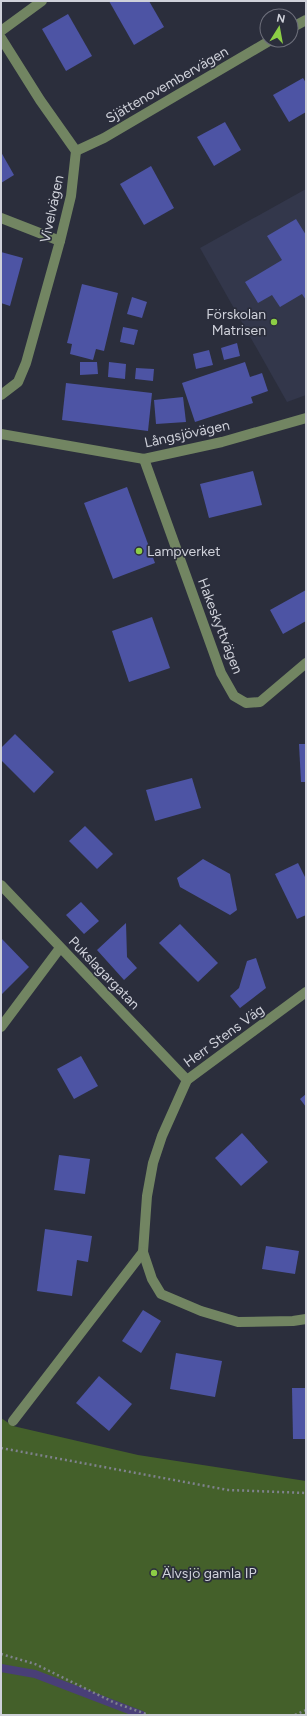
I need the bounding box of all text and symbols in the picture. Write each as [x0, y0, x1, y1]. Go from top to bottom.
north arrow [259, 8, 299, 48]
text: N [275, 11, 286, 26]
street label: Sjättenovembervägen [103, 43, 231, 127]
street label: Vivelvägen [37, 173, 68, 244]
place label: Förskolan Matrisen [206, 306, 266, 339]
marker: Förskolan Matrisen [269, 317, 279, 327]
street label: Långsjövägen [143, 417, 231, 451]
place label: Lampverket [147, 543, 221, 560]
marker: Lampverket [134, 546, 144, 556]
street label: Hakeskyttvägen [194, 576, 246, 676]
street label: Pukslagargatan [65, 933, 143, 1013]
street label: Herr Stens Väg [180, 1001, 268, 1071]
place label: Älvsjö gamla IP [162, 1565, 257, 1582]
marker: Älvsjö gamla IP [149, 1568, 159, 1578]

